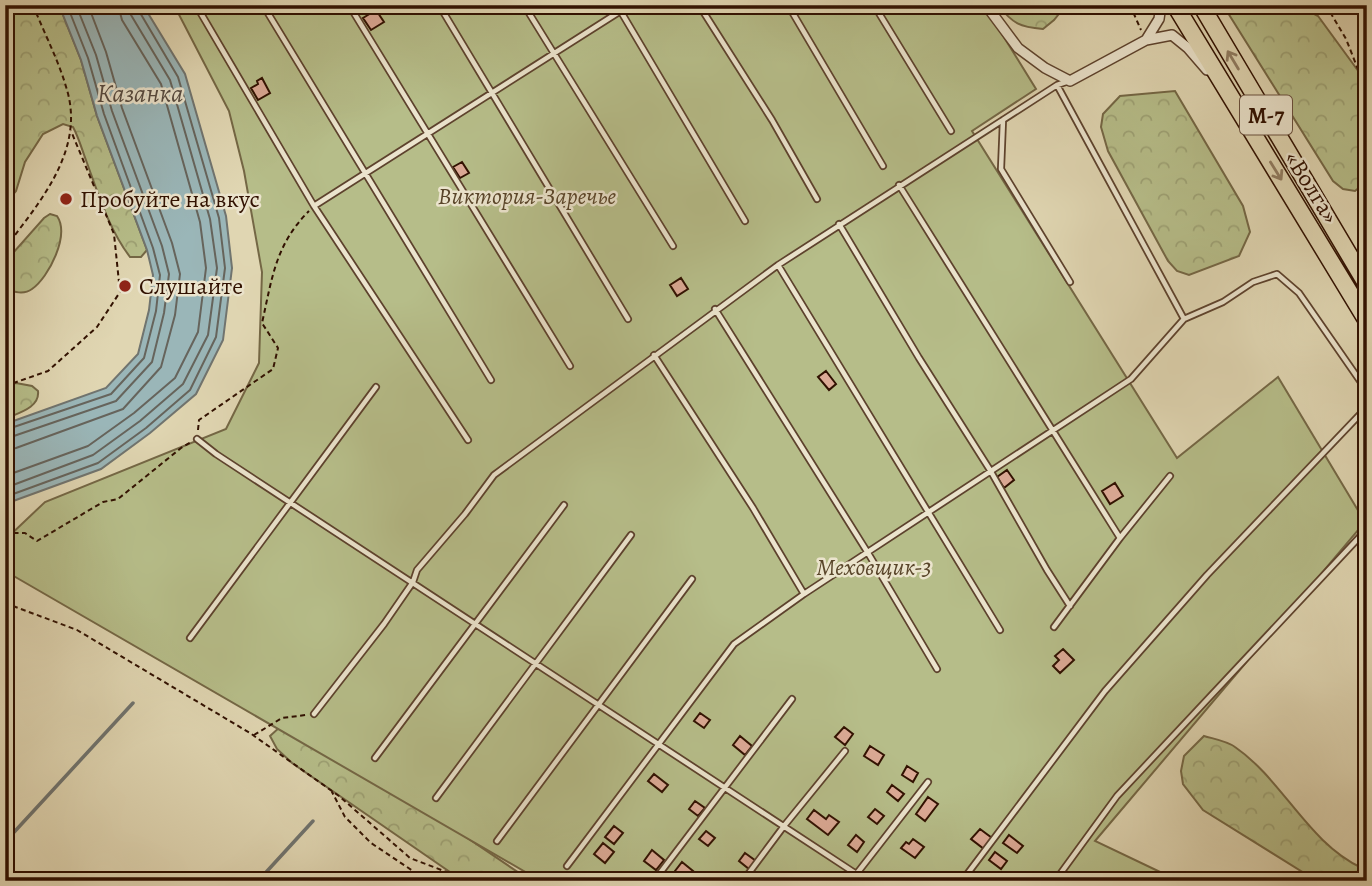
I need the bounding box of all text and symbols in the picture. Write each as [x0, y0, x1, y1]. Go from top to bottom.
one-way arrow [1226, 50, 1240, 70]
water label: Казанка [97, 76, 183, 111]
road number: М-7 [1240, 96, 1292, 134]
street label: «Волга» [1277, 145, 1347, 229]
one-way arrow [1269, 160, 1283, 180]
park label: Виктория-Заречье [438, 180, 616, 212]
place label: Пробуйте на вкус [80, 183, 260, 215]
marker: Пробуйте на вкус [58, 191, 74, 207]
place label: Слушайте [139, 270, 243, 302]
marker: Слушайте [117, 278, 133, 294]
park label: Меховщик-3 [816, 551, 932, 583]

